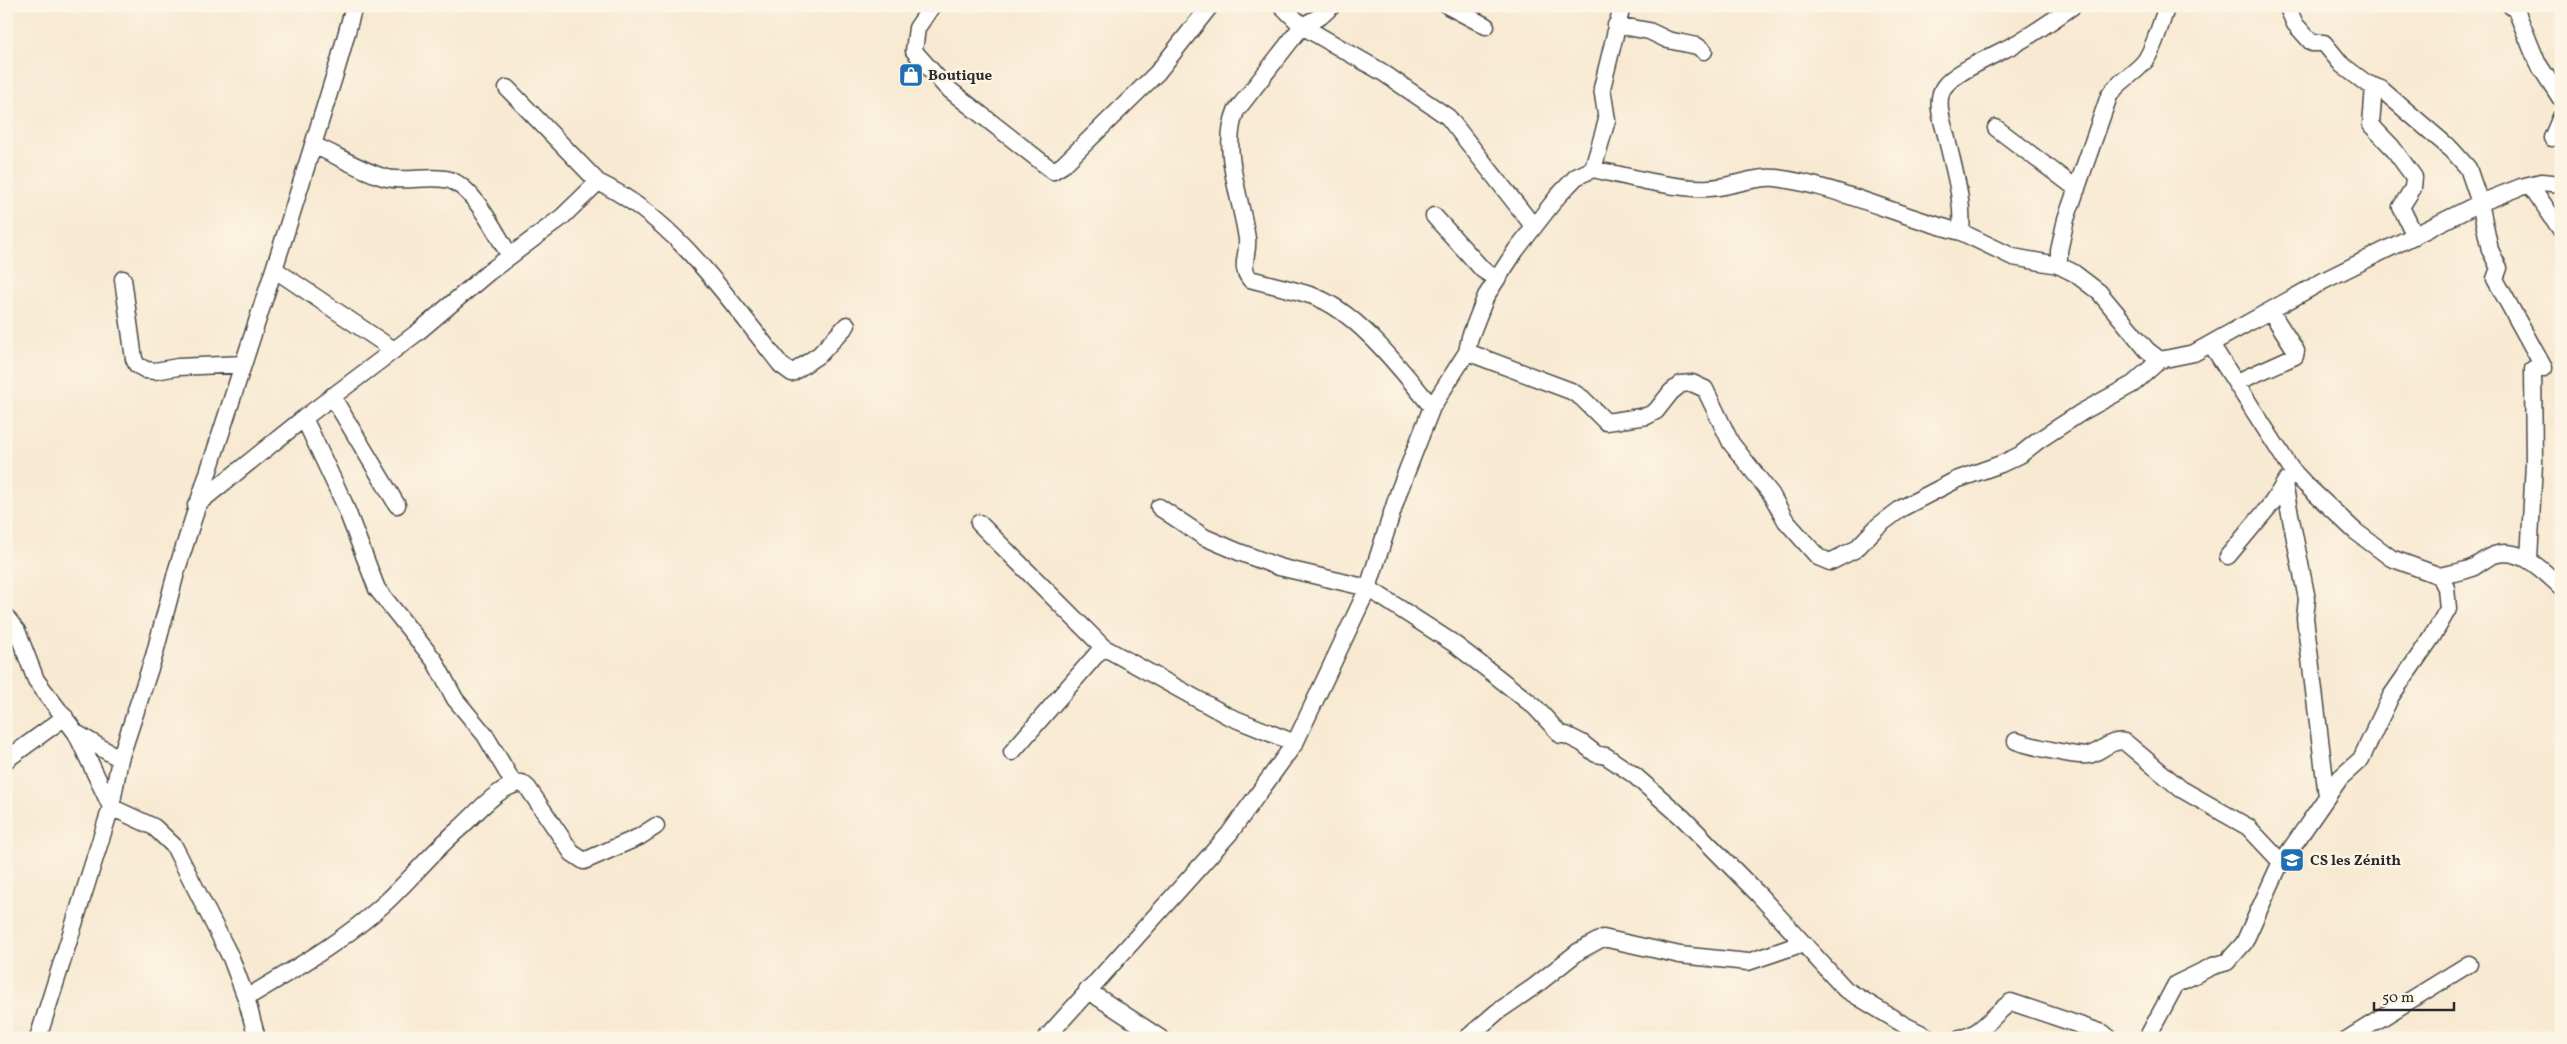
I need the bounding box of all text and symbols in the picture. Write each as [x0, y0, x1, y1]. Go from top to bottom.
shop icon: Boutique [898, 62, 924, 88]
place label: Boutique [928, 66, 993, 87]
school or university icon: CS les Zénith [2279, 847, 2305, 873]
place label: CS les Zénith [2310, 851, 2401, 872]
scale bar [2374, 979, 2454, 1011]
text: 50 m [2382, 988, 2414, 1009]

